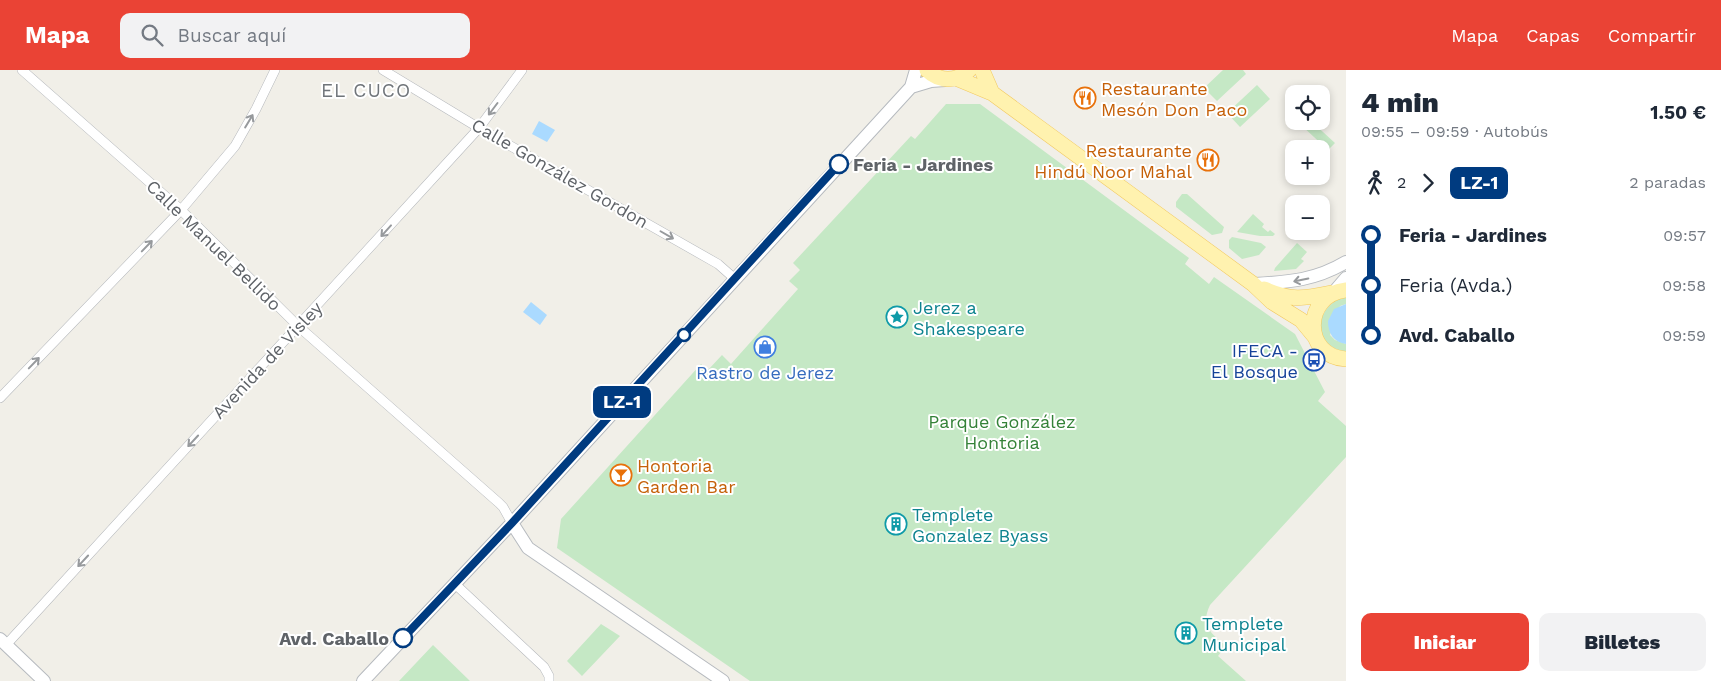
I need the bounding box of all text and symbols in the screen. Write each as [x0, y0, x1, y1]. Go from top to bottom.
search box [120, 13, 470, 58]
text: Mapa [25, 21, 90, 49]
icon: search [138, 21, 166, 49]
text: Buscar aquí [178, 24, 286, 47]
text: Mapa [1451, 25, 1498, 46]
text: Capas [1526, 25, 1580, 46]
text: Compartir [1608, 25, 1696, 46]
place label: Restaurante Mesón Don Paco [1101, 78, 1247, 120]
district label: EL CUCO [321, 79, 411, 102]
map controls [1285, 85, 1330, 240]
button: locate [1285, 85, 1330, 130]
restaurant icon: Restaurante Mesón Don Paco [1073, 86, 1097, 110]
text: 4 min [1361, 86, 1439, 119]
text: 1.50 € [1650, 101, 1706, 124]
one-way arrow [488, 102, 499, 115]
one-way arrow [245, 114, 255, 128]
street label: Calle González Gordon [468, 114, 652, 232]
text: 09:55 – 09:59 · Autobús [1361, 122, 1548, 141]
place label: Restaurante Hindú Noor Mahal [1034, 140, 1192, 182]
button: + [1285, 140, 1330, 185]
restaurant icon: Restaurante Hindú Noor Mahal [1196, 148, 1220, 172]
marker: Feria - Jardines [829, 154, 849, 174]
place label: Feria - Jardines [853, 154, 993, 175]
icon: walk [1361, 169, 1389, 197]
icon: forward [1414, 169, 1442, 197]
text: LZ-1 [1460, 172, 1498, 193]
text: 2 [1397, 173, 1406, 192]
text: 2 paradas [1629, 173, 1706, 192]
street label: Calle Manuel Bellido [142, 175, 286, 315]
button: − [1285, 195, 1330, 240]
one-way arrow [380, 224, 391, 237]
text: Feria - Jardines [1399, 224, 1547, 247]
text: 09:57 [1663, 226, 1706, 245]
one-way arrow [660, 230, 674, 240]
one-way arrow [141, 240, 153, 252]
text: Feria (Avda.) [1399, 274, 1513, 297]
one-way arrow [1294, 276, 1310, 285]
text: 09:58 [1662, 276, 1706, 295]
street label: Avenida de Visley [207, 297, 327, 423]
place label: Jerez a Shakespeare [913, 297, 1025, 339]
place icon: Jerez a Shakespeare [885, 305, 909, 329]
text: Avd. Caballo [1399, 324, 1515, 347]
text: 09:59 [1662, 326, 1706, 345]
unlabelled marker [677, 328, 691, 342]
shop icon: Rastro de Jerez [753, 335, 777, 359]
place label: IFECA - El Bosque [1211, 340, 1298, 382]
bus stop icon: IFECA - El Bosque [1302, 348, 1326, 372]
one-way arrow [28, 356, 40, 369]
place label: Rastro de Jerez [696, 362, 834, 383]
line badge: LZ-1 [587, 386, 657, 418]
text: LZ-1 [603, 391, 641, 412]
park label: Parque González Hontoria [928, 411, 1076, 453]
one-way arrow [187, 434, 199, 447]
place label: Hontoria Garden Bar [637, 455, 736, 497]
bar icon: Hontoria Garden Bar [609, 463, 633, 487]
place label: Templete Gonzalez Byass [912, 504, 1048, 546]
building icon: Templete Gonzalez Byass [884, 512, 908, 536]
one-way arrow [77, 554, 89, 567]
place label: Templete Municipal [1202, 613, 1287, 655]
button: Iniciar [1361, 613, 1529, 671]
button: Billetes [1539, 613, 1706, 671]
building icon: Templete Municipal [1174, 621, 1198, 645]
place label: Avd. Caballo [279, 628, 389, 649]
marker: Avd. Caballo [393, 628, 413, 648]

